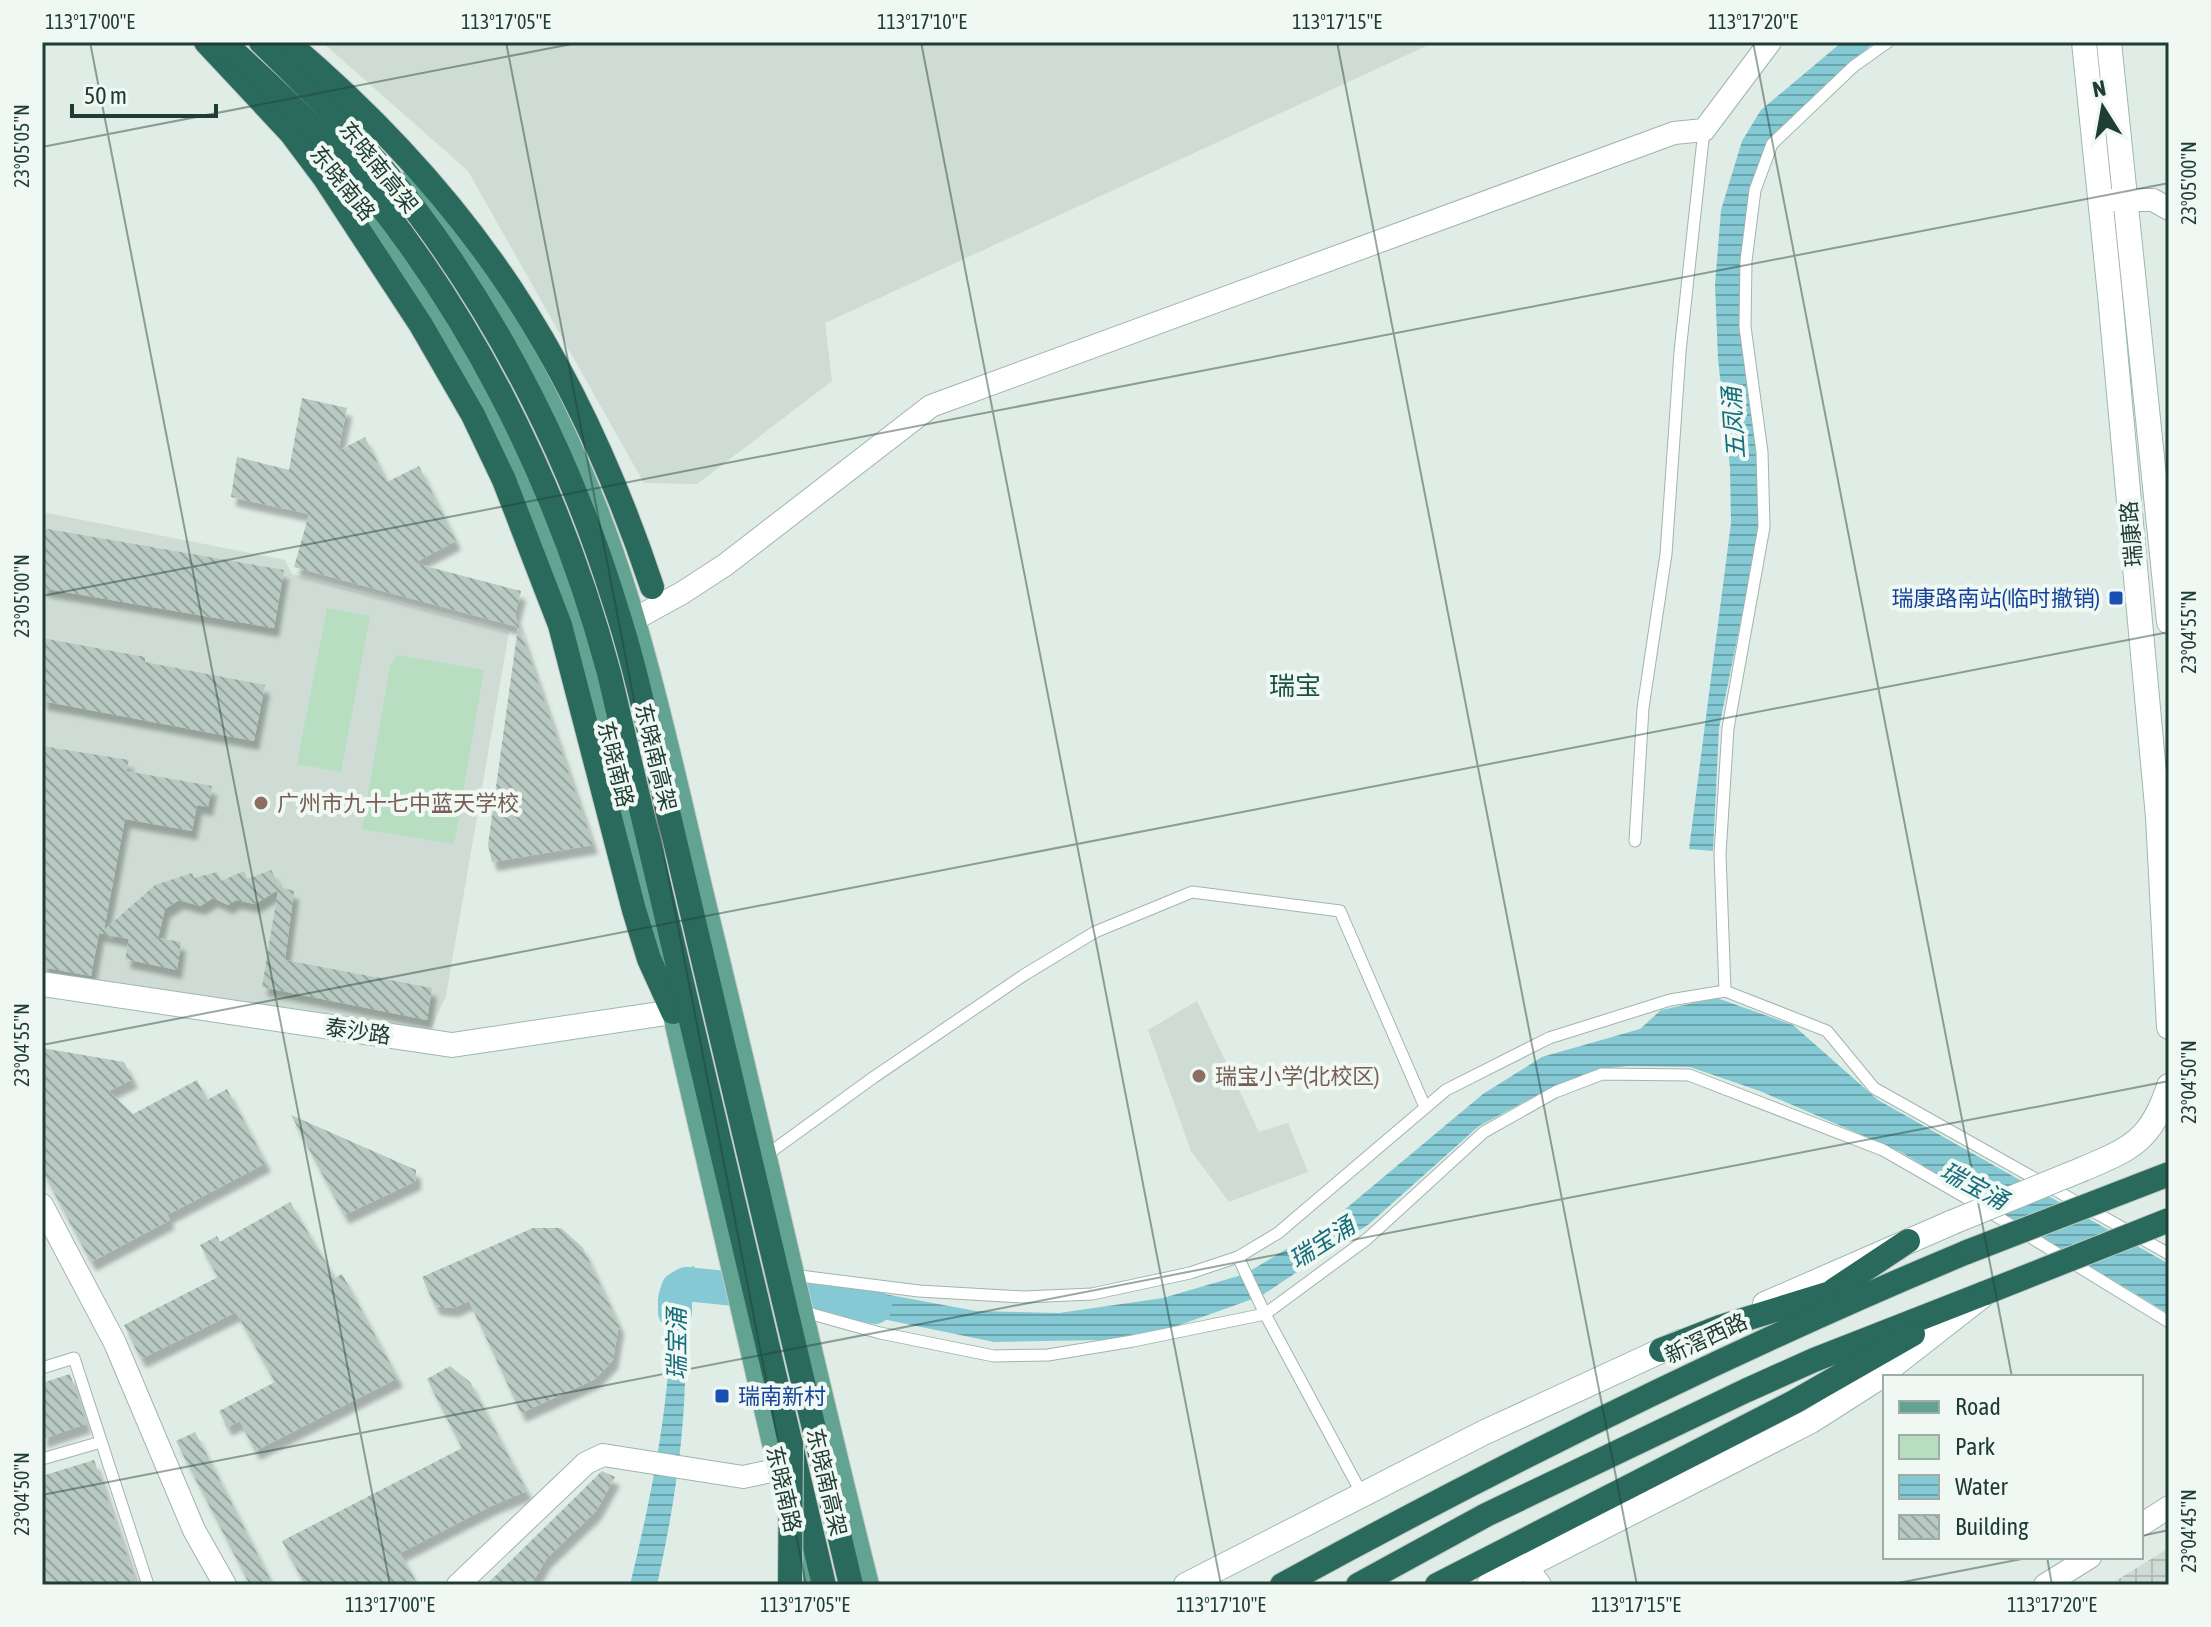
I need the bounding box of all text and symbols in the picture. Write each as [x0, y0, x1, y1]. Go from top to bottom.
text: 113°17'00"E [45, 10, 135, 33]
text: 113°17'05"E [461, 10, 551, 33]
text: 113°17'10"E [877, 10, 967, 33]
text: 113°17'15"E [1292, 10, 1382, 33]
text: 113°17'20"E [1708, 10, 1798, 33]
scale bar [72, 68, 216, 118]
north arrow [2063, 68, 2143, 148]
text: N [2090, 74, 2108, 102]
text: 50 m [84, 82, 127, 109]
text: 23°05'05"N [10, 104, 33, 188]
street label: 东晓南高架 [334, 116, 424, 218]
street label: 东晓南路 [305, 141, 381, 225]
text: 23°05'00"N [2177, 141, 2200, 225]
water label: 五凤涌 [1717, 383, 1749, 460]
street label: 瑞康路 [2115, 500, 2147, 568]
text: 23°05'00"N [10, 554, 33, 638]
place label: 瑞康路南站(临时撤销) [1891, 585, 2100, 611]
marker: 瑞康路南站(临时撤销) [2107, 589, 2125, 607]
text: 23°04'55"N [2177, 590, 2200, 674]
district label: 瑞宝 [1269, 671, 1321, 701]
street label: 东晓南高架 [630, 700, 682, 814]
street label: 东晓南路 [593, 718, 639, 810]
place label: 广州市九十七中蓝天学校 [277, 790, 519, 816]
marker: 广州市九十七中蓝天学校 [252, 794, 270, 812]
text: 23°04'55"N [10, 1003, 33, 1087]
street label: 泰沙路 [324, 1014, 392, 1048]
text: 23°04'50"N [2177, 1040, 2200, 1124]
place label: 瑞宝小学(北校区) [1215, 1063, 1380, 1089]
marker: 瑞宝小学(北校区) [1190, 1067, 1208, 1085]
water label: 瑞宝涌 [1936, 1157, 2015, 1216]
water label: 瑞宝涌 [1284, 1210, 1362, 1274]
water label: 瑞宝涌 [663, 1305, 690, 1380]
street label: 新滘西路 [1661, 1308, 1751, 1368]
legend [1883, 1375, 2143, 1559]
place label: 瑞南新村 [738, 1383, 826, 1409]
marker: 瑞南新村 [713, 1387, 731, 1405]
text: Road [1955, 1393, 2001, 1420]
street label: 东晓南高架 [802, 1425, 852, 1539]
text: Park [1955, 1433, 1996, 1460]
street label: 东晓南路 [761, 1443, 807, 1535]
text: 23°04'50"N [10, 1452, 33, 1536]
text: Water [1955, 1473, 2008, 1500]
text: 23°04'45"N [2177, 1489, 2200, 1573]
text: Building [1955, 1513, 2029, 1540]
text: 113°17'00"E [345, 1593, 435, 1616]
text: 113°17'05"E [760, 1593, 850, 1616]
text: 113°17'10"E [1176, 1593, 1266, 1616]
text: 113°17'15"E [1591, 1593, 1681, 1616]
text: 113°17'20"E [2007, 1593, 2097, 1616]

